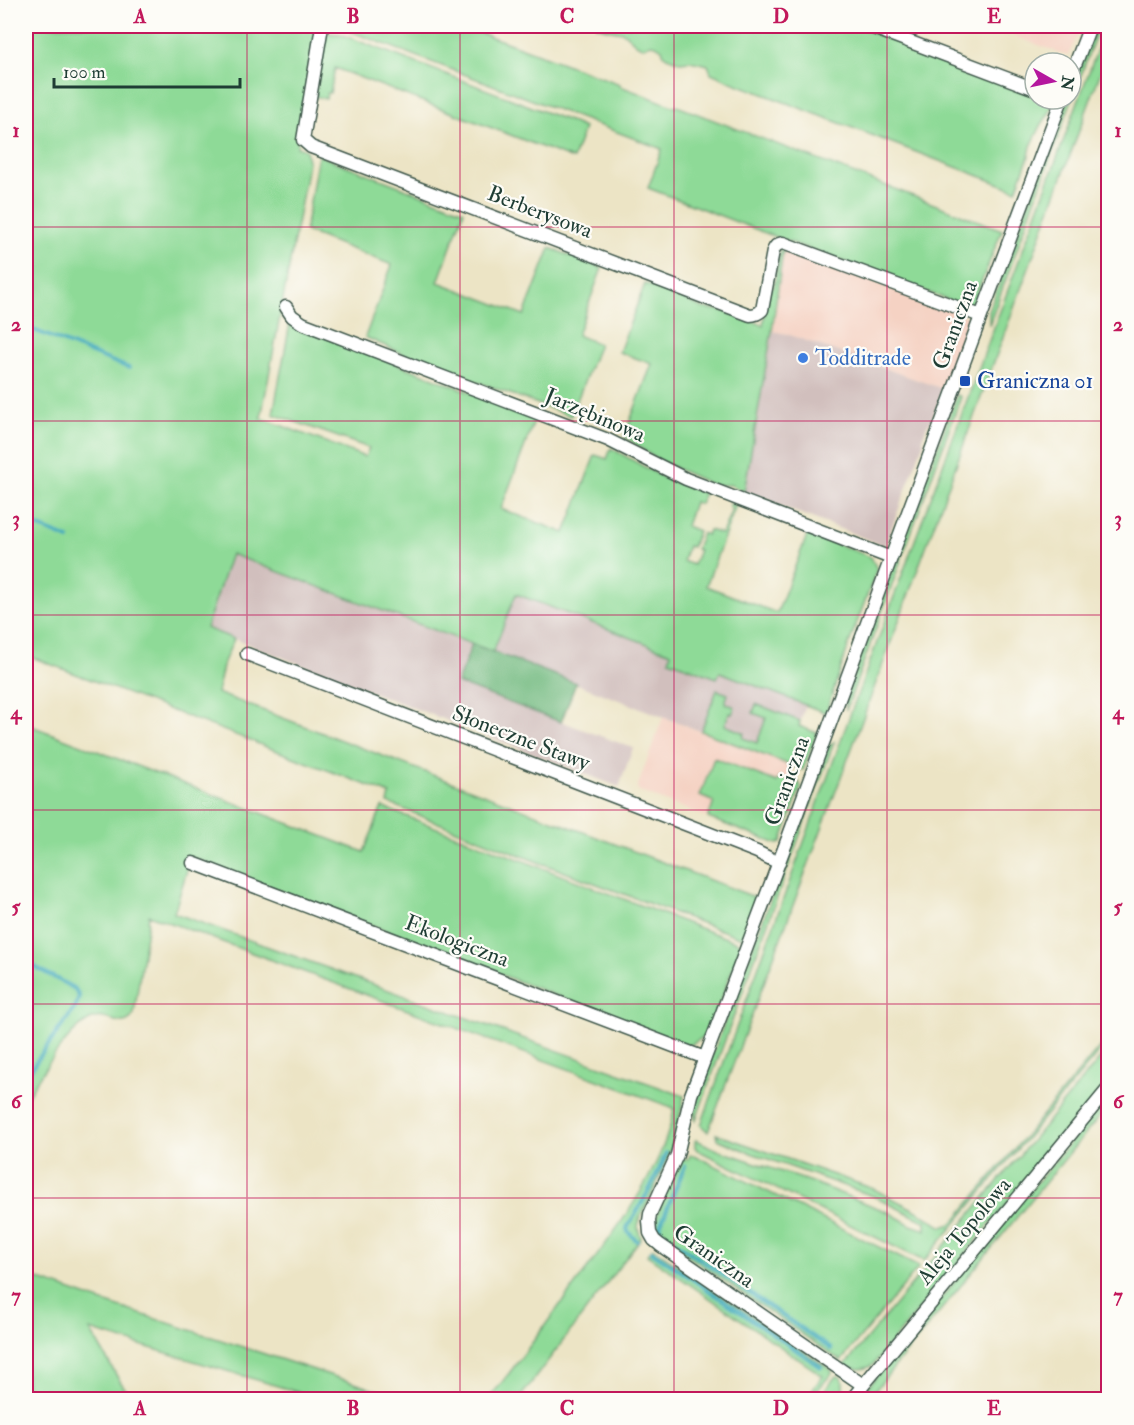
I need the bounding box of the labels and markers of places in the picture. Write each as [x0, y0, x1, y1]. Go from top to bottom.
place label: Todditrade [815, 344, 911, 372]
marker: Todditrade [796, 351, 810, 365]
place label: Graniczna 01 [977, 367, 1093, 395]
marker: Graniczna 01 [958, 374, 972, 388]

